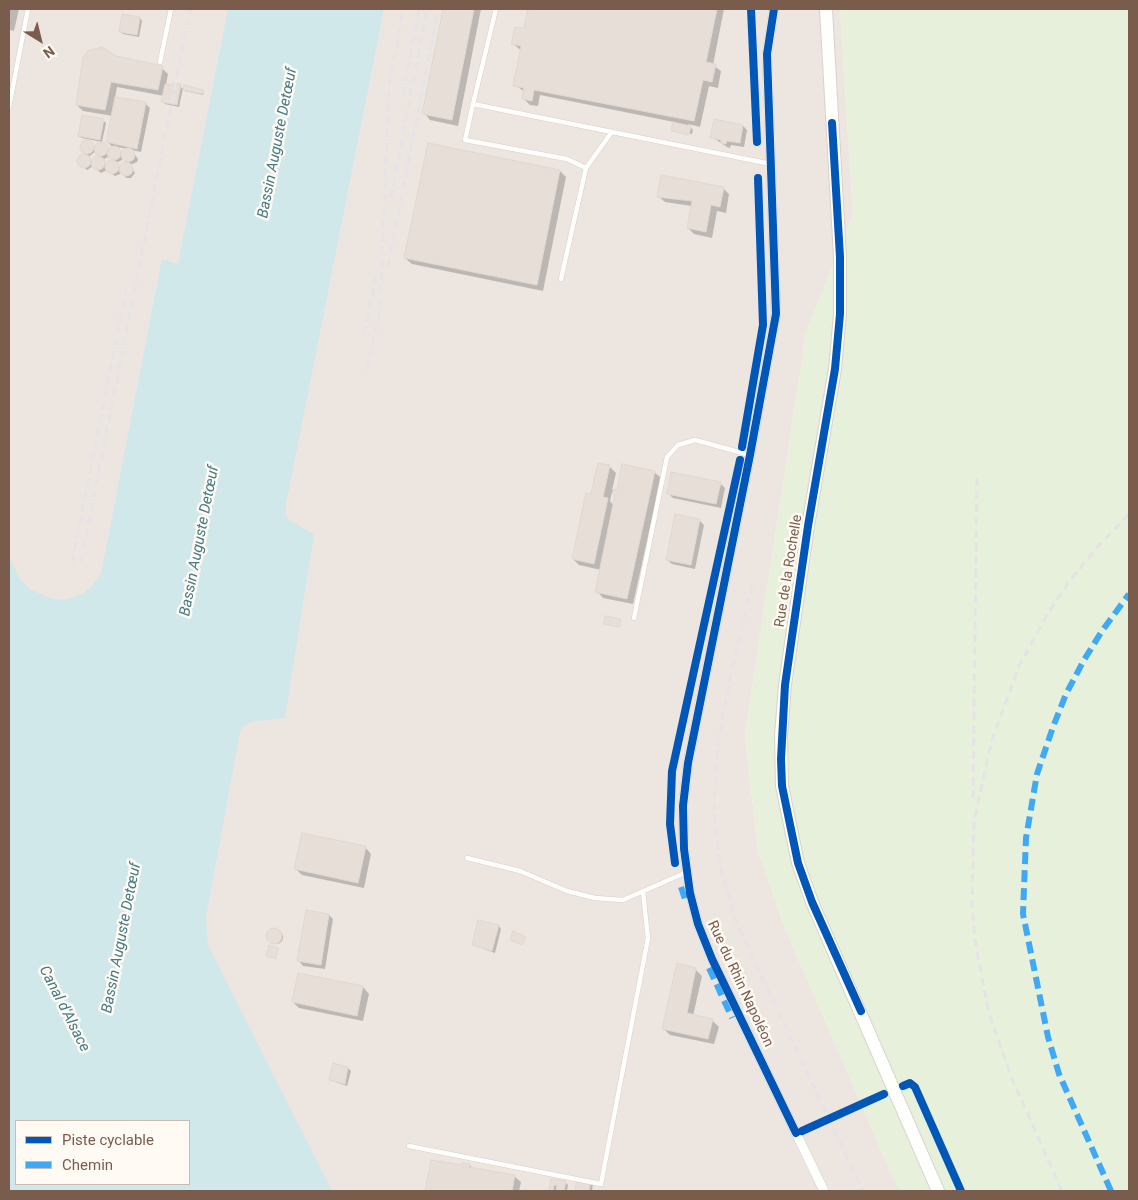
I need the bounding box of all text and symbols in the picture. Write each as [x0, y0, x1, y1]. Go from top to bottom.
north arrow [15, 15, 65, 65]
text: N [40, 43, 58, 62]
water label: Bassin Auguste Detœuf [255, 66, 301, 220]
water label: Bassin Auguste Detœuf [177, 464, 223, 618]
street label: Rue de la Rochelle [772, 513, 806, 629]
water label: Bassin Auguste Detœuf [99, 861, 145, 1015]
street label: Rue du Rhin Napoléon [703, 918, 777, 1050]
water label: Canal d'Alsace [35, 963, 93, 1055]
legend [15, 1120, 190, 1185]
text: Piste cyclable [62, 1131, 154, 1149]
text: Chemin [62, 1156, 113, 1174]

